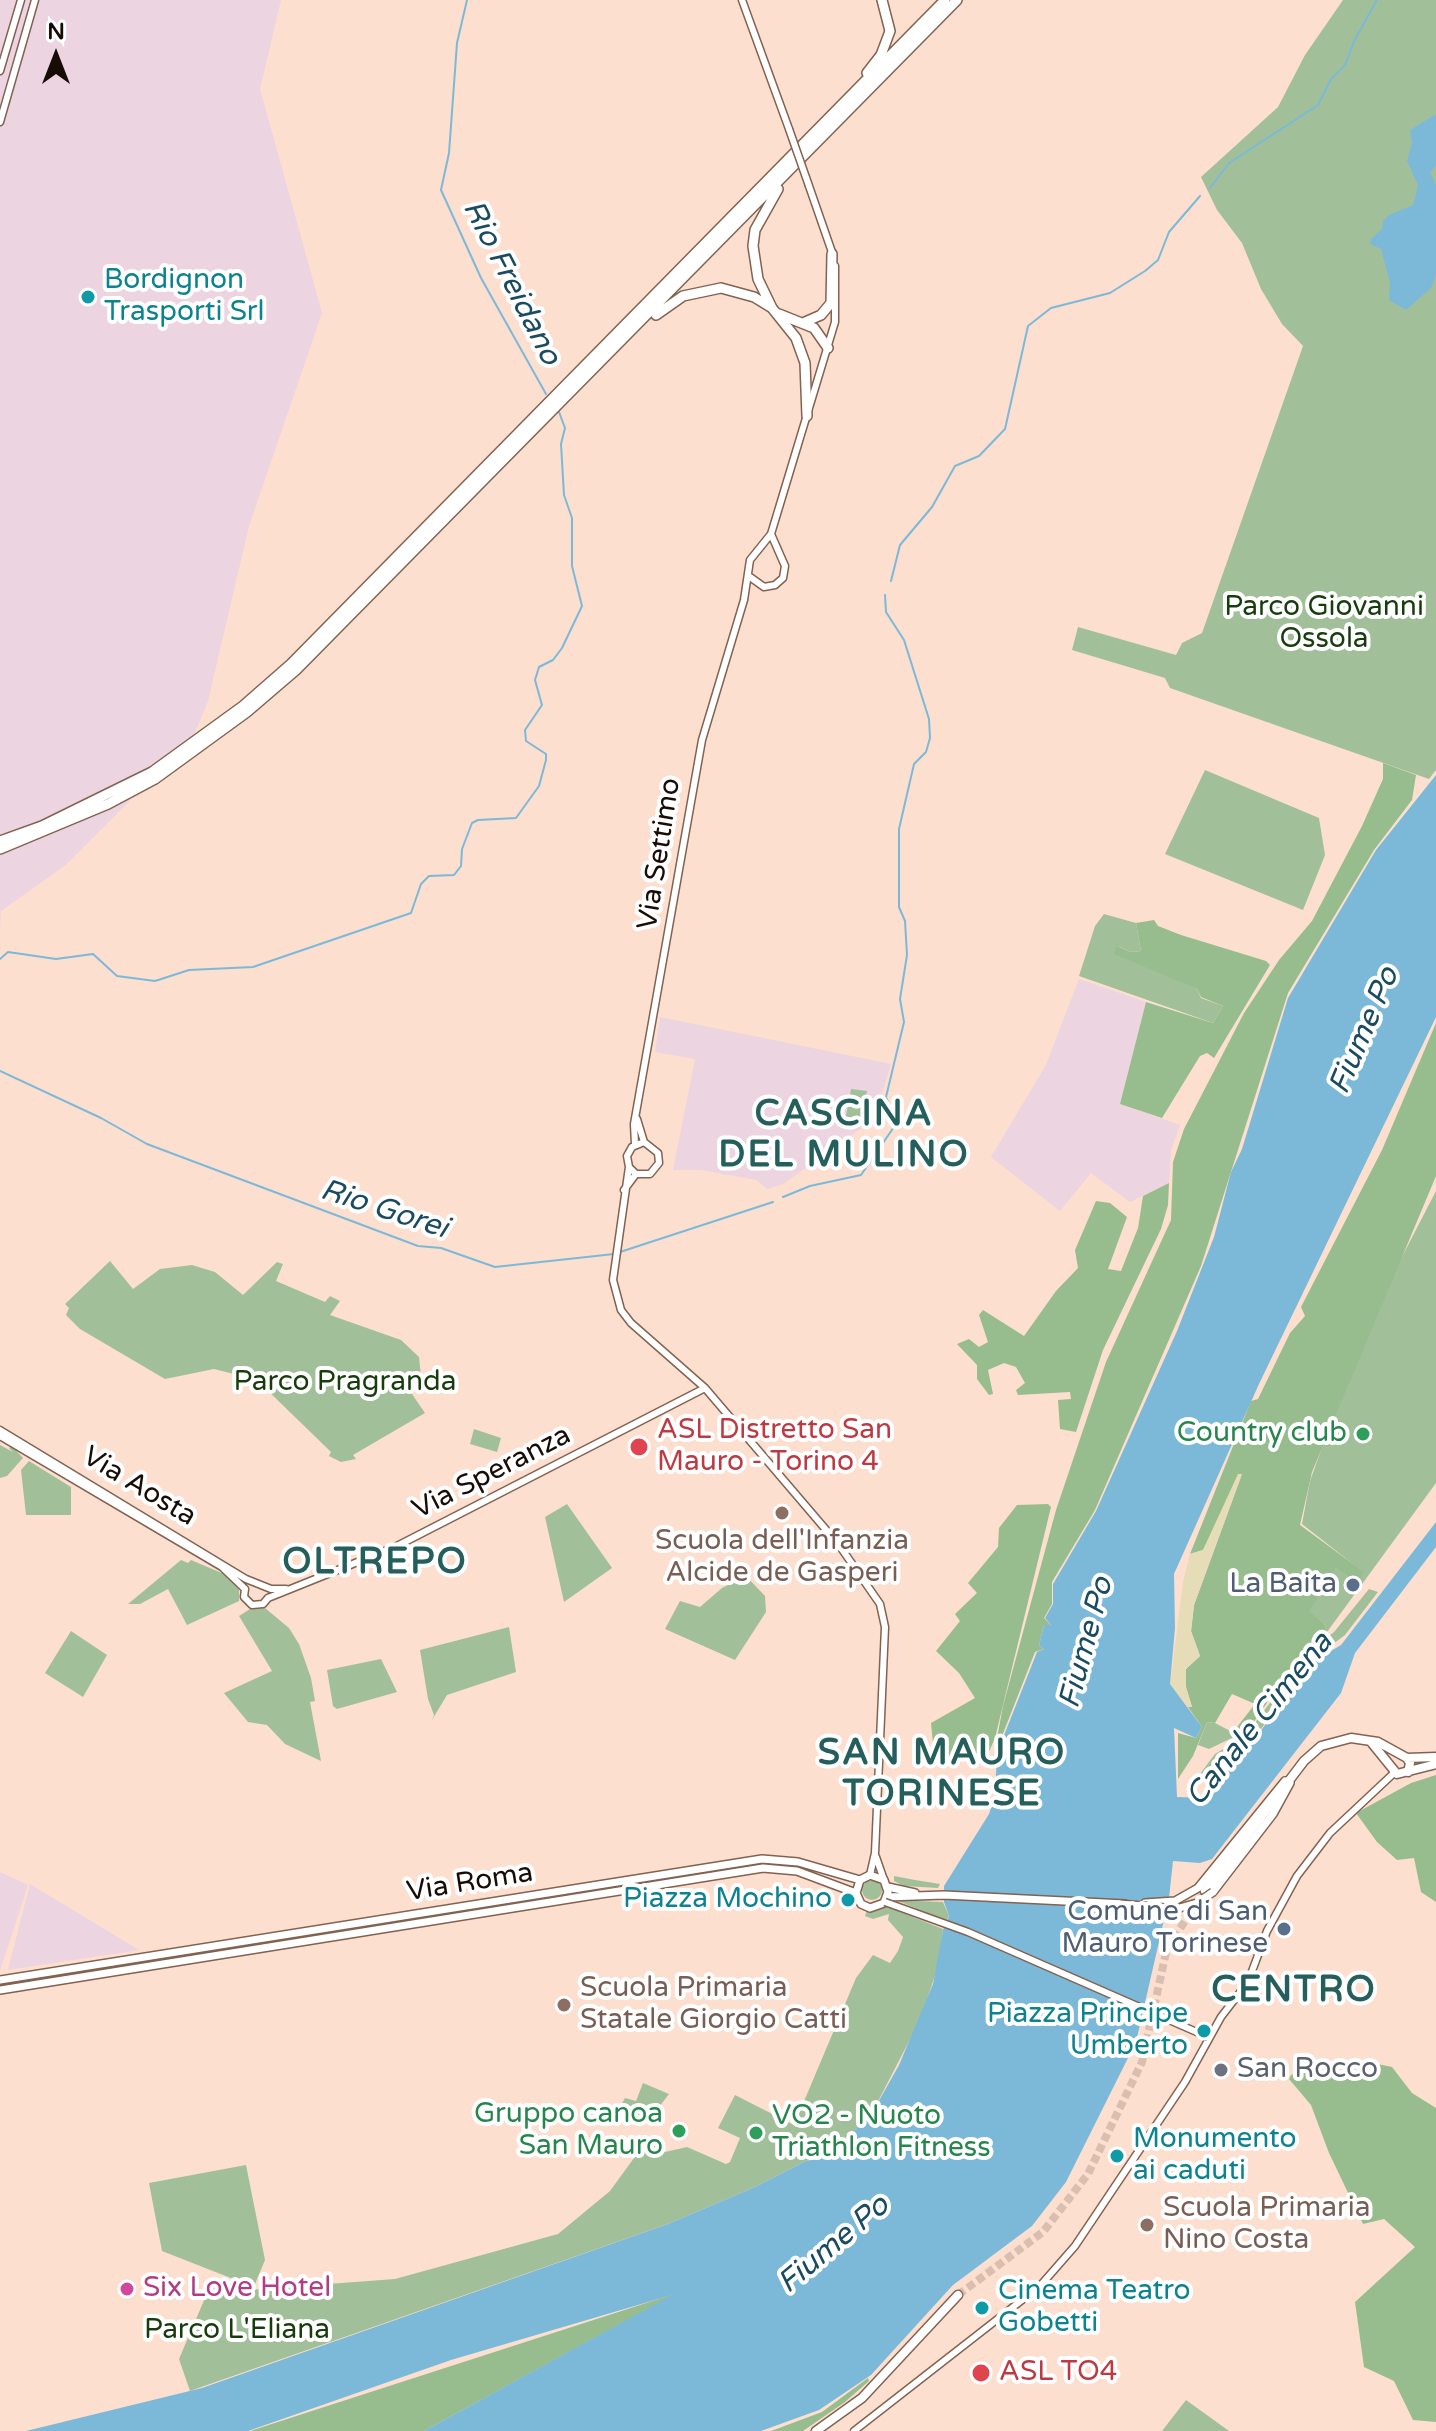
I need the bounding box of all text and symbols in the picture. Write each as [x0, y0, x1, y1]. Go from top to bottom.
north arrow [16, 16, 96, 96]
text: N [47, 19, 65, 45]
water label: Rio Freidano [454, 195, 568, 371]
place label: Bordignon Trasporti Srl [104, 264, 264, 330]
marker: Bordignon Trasporti Srl [79, 288, 97, 306]
park label: Parco Giovanni Ossola [1224, 591, 1424, 657]
street label: Via Settimo [631, 776, 689, 932]
water label: Fiume Po [1322, 962, 1408, 1100]
district label: CASCINA DEL MULINO [718, 1094, 970, 1179]
water label: Rio Gorei [316, 1173, 452, 1247]
park label: Parco Pragranda [234, 1366, 456, 1400]
place label: ASL Distretto San Mauro - Torino 4 [657, 1414, 892, 1480]
place label: Country club [1177, 1417, 1347, 1451]
street label: Via Speranza [407, 1419, 577, 1527]
marker: Country club [1354, 1425, 1372, 1443]
marker: ASL Distretto San Mauro - Torino 4 [628, 1436, 650, 1458]
street label: Via Aosta [76, 1440, 202, 1534]
marker: Scuola dell'Infanzia Alcide de Gasperi [773, 1504, 791, 1522]
place label: Scuola dell'Infanzia Alcide de Gasperi [655, 1525, 909, 1591]
district label: OLTREPO [282, 1542, 468, 1586]
place label: La Baita [1229, 1568, 1337, 1602]
water label: Fiume Po [1052, 1574, 1122, 1712]
marker: La Baita [1344, 1576, 1362, 1594]
water label: Canale Cimena [1179, 1626, 1341, 1814]
district label: SAN MAURO TORINESE [818, 1733, 1066, 1818]
street label: Via Roma [404, 1856, 536, 1910]
place label: Piazza Mochino [623, 1883, 832, 1917]
marker: Piazza Mochino [839, 1891, 857, 1909]
place label: Comune di San Mauro Torinese [1062, 1896, 1268, 1962]
marker: Comune di San Mauro Torinese [1275, 1920, 1293, 1938]
district label: CENTRO [1211, 1970, 1377, 2014]
place label: Scuola Primaria Statale Giorgio Catti [580, 1972, 847, 2038]
marker: Scuola Primaria Statale Giorgio Catti [555, 1996, 573, 2014]
place label: Piazza Principe Umberto [987, 1998, 1188, 2064]
marker: Piazza Principe Umberto [1195, 2022, 1213, 2040]
place label: San Rocco [1237, 2053, 1378, 2087]
marker: San Rocco [1212, 2061, 1230, 2079]
place label: Gruppo canoa San Mauro [474, 2098, 663, 2164]
place label: VO2 - Nuoto Triathlon Fitness [772, 2100, 991, 2166]
marker: Gruppo canoa San Mauro [670, 2122, 688, 2140]
place label: Monumento ai caduti [1133, 2123, 1296, 2189]
marker: VO2 - Nuoto Triathlon Fitness [747, 2124, 765, 2142]
marker: Monumento ai caduti [1108, 2147, 1126, 2165]
water label: Fiume Po [771, 2188, 897, 2302]
place label: Scuola Primaria Nino Costa [1163, 2192, 1370, 2258]
marker: Scuola Primaria Nino Costa [1138, 2216, 1156, 2234]
place label: Six Love Hotel [143, 2272, 331, 2306]
place label: Cinema Teatro Gobetti [998, 2275, 1191, 2341]
marker: Six Love Hotel [118, 2280, 136, 2298]
marker: Cinema Teatro Gobetti [973, 2299, 991, 2317]
park label: Parco L'Eliana [144, 2314, 330, 2348]
place label: ASL TO4 [999, 2356, 1117, 2390]
marker: ASL TO4 [970, 2362, 992, 2384]

